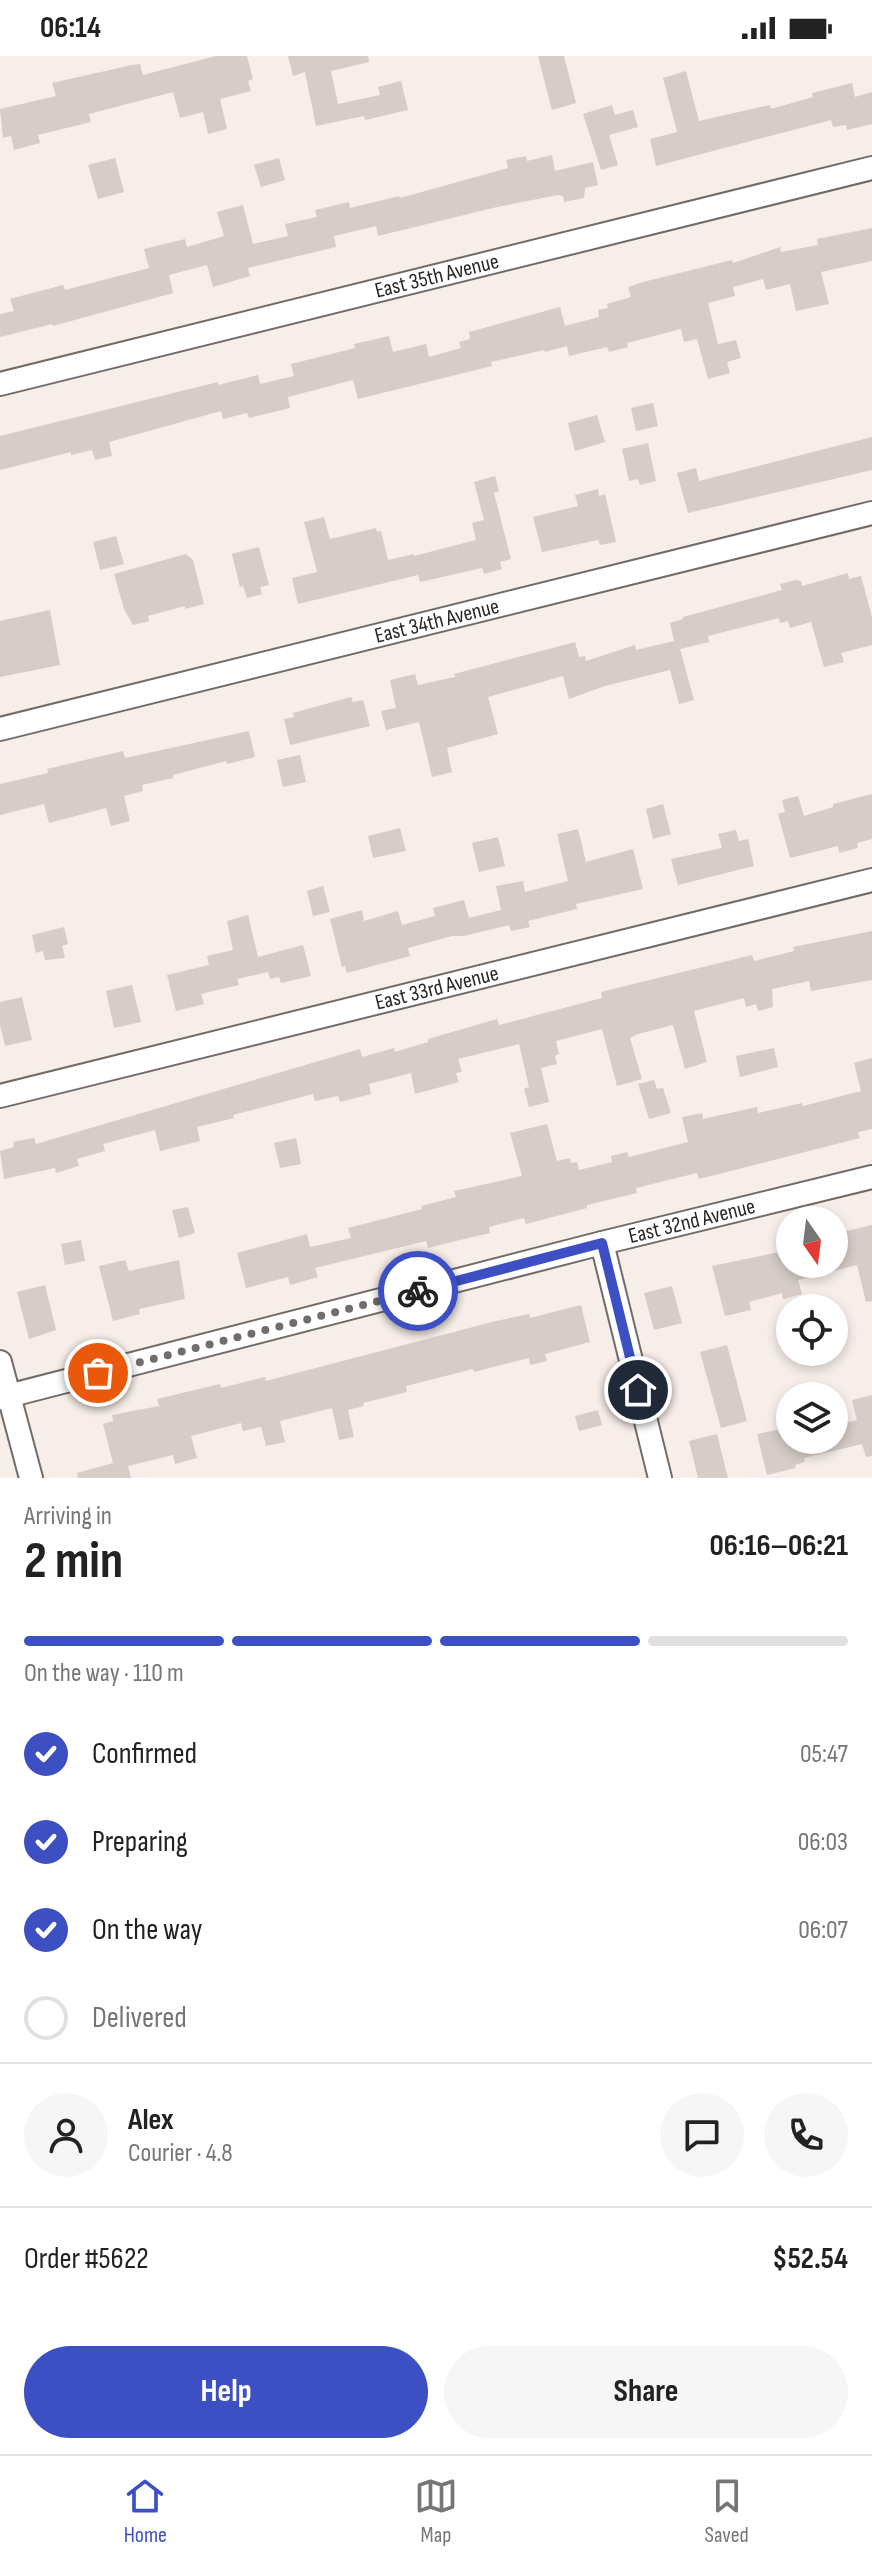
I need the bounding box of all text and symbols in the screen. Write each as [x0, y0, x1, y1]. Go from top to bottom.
text: 06:14 [40, 10, 101, 46]
street label: East 35th Avenue [372, 247, 502, 304]
street label: East 34th Avenue [372, 592, 502, 649]
street label: East 33rd Avenue [372, 960, 501, 1016]
street label: East 32nd Avenue [626, 1193, 758, 1250]
north arrow [776, 1206, 848, 1278]
map controls [776, 1206, 848, 1454]
courier [378, 1251, 458, 1331]
icon: bike [396, 1269, 440, 1313]
button: locate [776, 1294, 848, 1366]
pin [64, 1339, 132, 1407]
icon: bag [76, 1351, 120, 1395]
pin [604, 1356, 672, 1424]
icon: home [616, 1368, 660, 1412]
button: layers [776, 1382, 848, 1454]
text: Arriving in [24, 1501, 112, 1532]
text: 06:16–06:21 [710, 1528, 848, 1564]
text: 2 min [24, 1530, 123, 1593]
text: On the way · 110 m [24, 1658, 184, 1689]
icon: check [24, 1732, 68, 1776]
text: Confirmed [92, 1736, 197, 1772]
text: 05:47 [800, 1739, 848, 1770]
icon: check [24, 1820, 68, 1864]
text: Preparing [92, 1824, 188, 1860]
text: 06:03 [798, 1827, 848, 1858]
icon: check [24, 1908, 68, 1952]
text: On the way [92, 1912, 202, 1948]
text: 06:07 [798, 1915, 848, 1946]
text: Delivered [92, 2000, 187, 2036]
button: person [24, 2093, 108, 2177]
button: chat [660, 2093, 744, 2177]
button: phone [764, 2093, 848, 2177]
text: Alex [128, 2102, 174, 2138]
text: Courier · 4.8 [128, 2138, 233, 2169]
text: Order #5622 [24, 2241, 149, 2277]
text: $52.54 [772, 2241, 848, 2277]
button: Help [24, 2346, 428, 2438]
button: Share [444, 2346, 848, 2438]
tab: Home [123, 2474, 167, 2549]
tab: Map [414, 2474, 458, 2549]
tab: Saved [705, 2474, 749, 2549]

